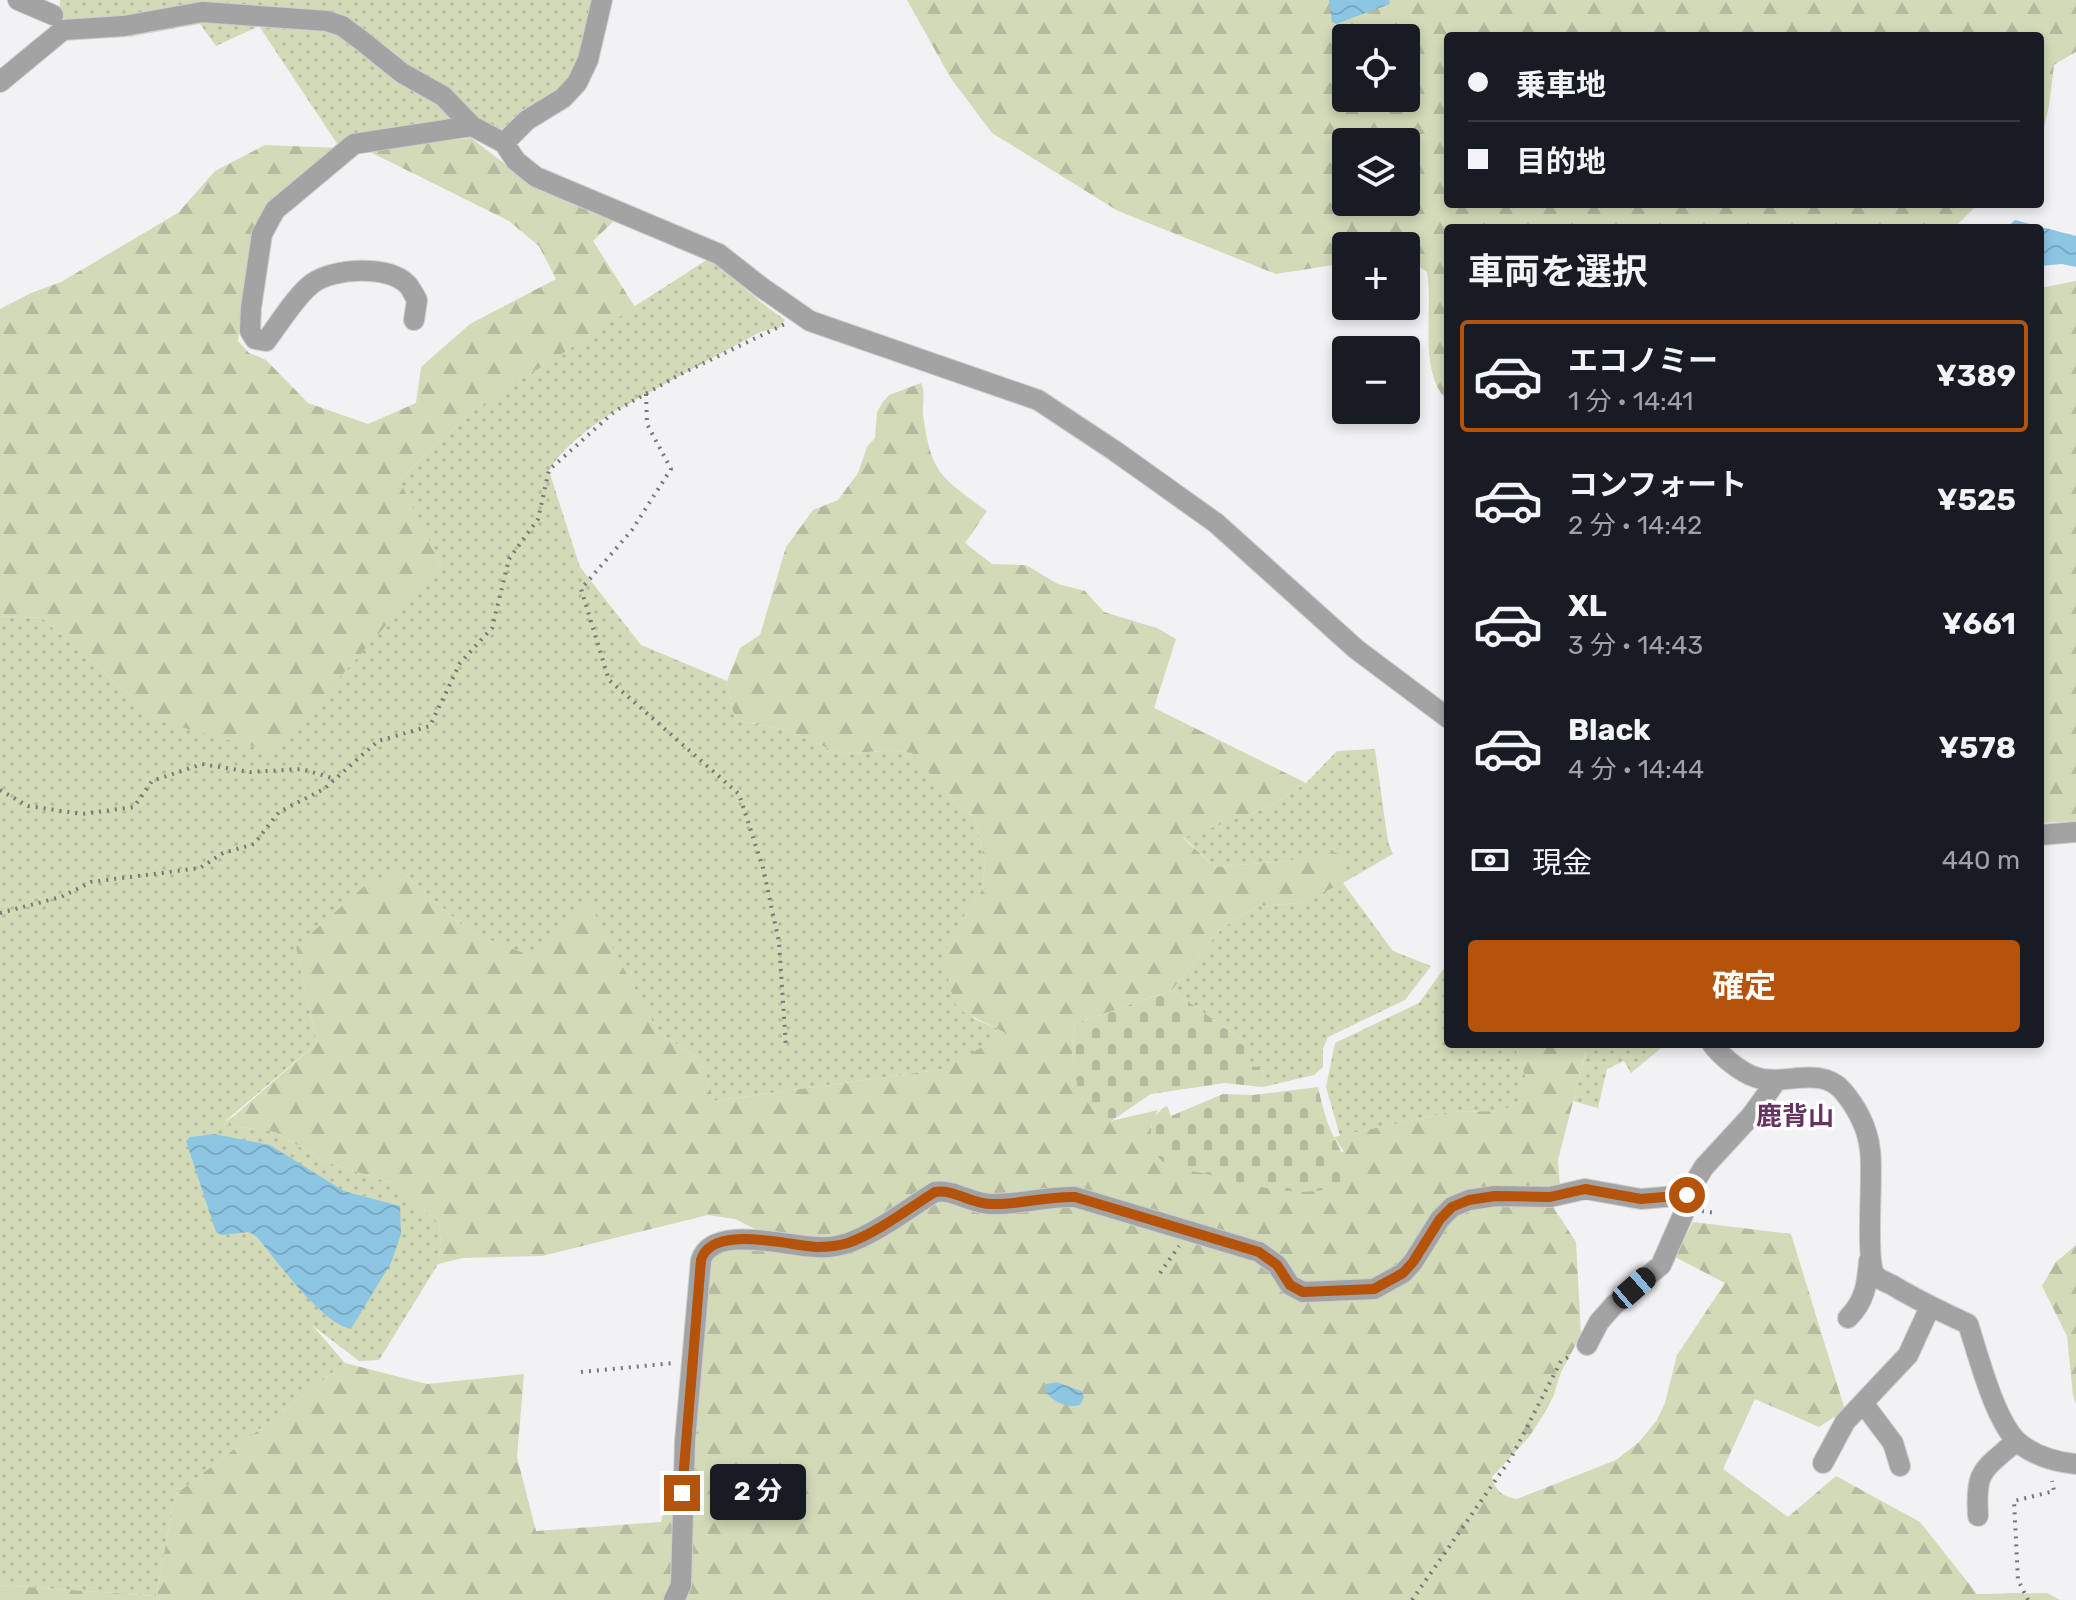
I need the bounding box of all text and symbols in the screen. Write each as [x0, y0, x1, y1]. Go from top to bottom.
map controls [1332, 24, 1420, 424]
button: locate [1332, 24, 1420, 112]
text: 乗車地 [1516, 67, 1606, 103]
button: layers [1332, 128, 1420, 216]
text: 目的地 [1516, 144, 1606, 180]
button: + [1332, 232, 1420, 320]
text: 車両を選択 [1468, 250, 1648, 293]
button: − [1332, 336, 1420, 424]
icon: car [1472, 340, 1544, 412]
text: エコノミー [1568, 343, 1718, 379]
text: ¥389 [1936, 358, 2016, 394]
text: 1 分 · 14:41 [1568, 386, 1694, 417]
icon: car [1472, 464, 1544, 536]
text: コンフォート [1568, 467, 1747, 503]
text: ¥525 [1937, 482, 2016, 518]
text: 2 分 · 14:42 [1568, 510, 1702, 541]
icon: car [1472, 588, 1544, 660]
text: XL [1568, 588, 1607, 624]
text: ¥661 [1942, 606, 2016, 642]
text: 3 分 · 14:43 [1568, 630, 1703, 661]
icon: car [1472, 712, 1544, 784]
text: Black [1568, 712, 1651, 748]
text: ¥578 [1938, 730, 2016, 766]
text: 4 分 · 14:44 [1568, 754, 1704, 785]
icon: cash [1468, 838, 1512, 882]
text: 現金 [1532, 845, 1592, 881]
text: 440 m [1942, 845, 2020, 876]
button: 確定 [1468, 940, 2020, 1032]
district label: 鹿背山 [1756, 1101, 1834, 1132]
route start [1669, 1177, 1705, 1213]
car [1608, 1263, 1660, 1313]
callout: 2 分 [710, 1465, 806, 1521]
route end [664, 1475, 700, 1511]
text: 2 分 [734, 1476, 782, 1507]

